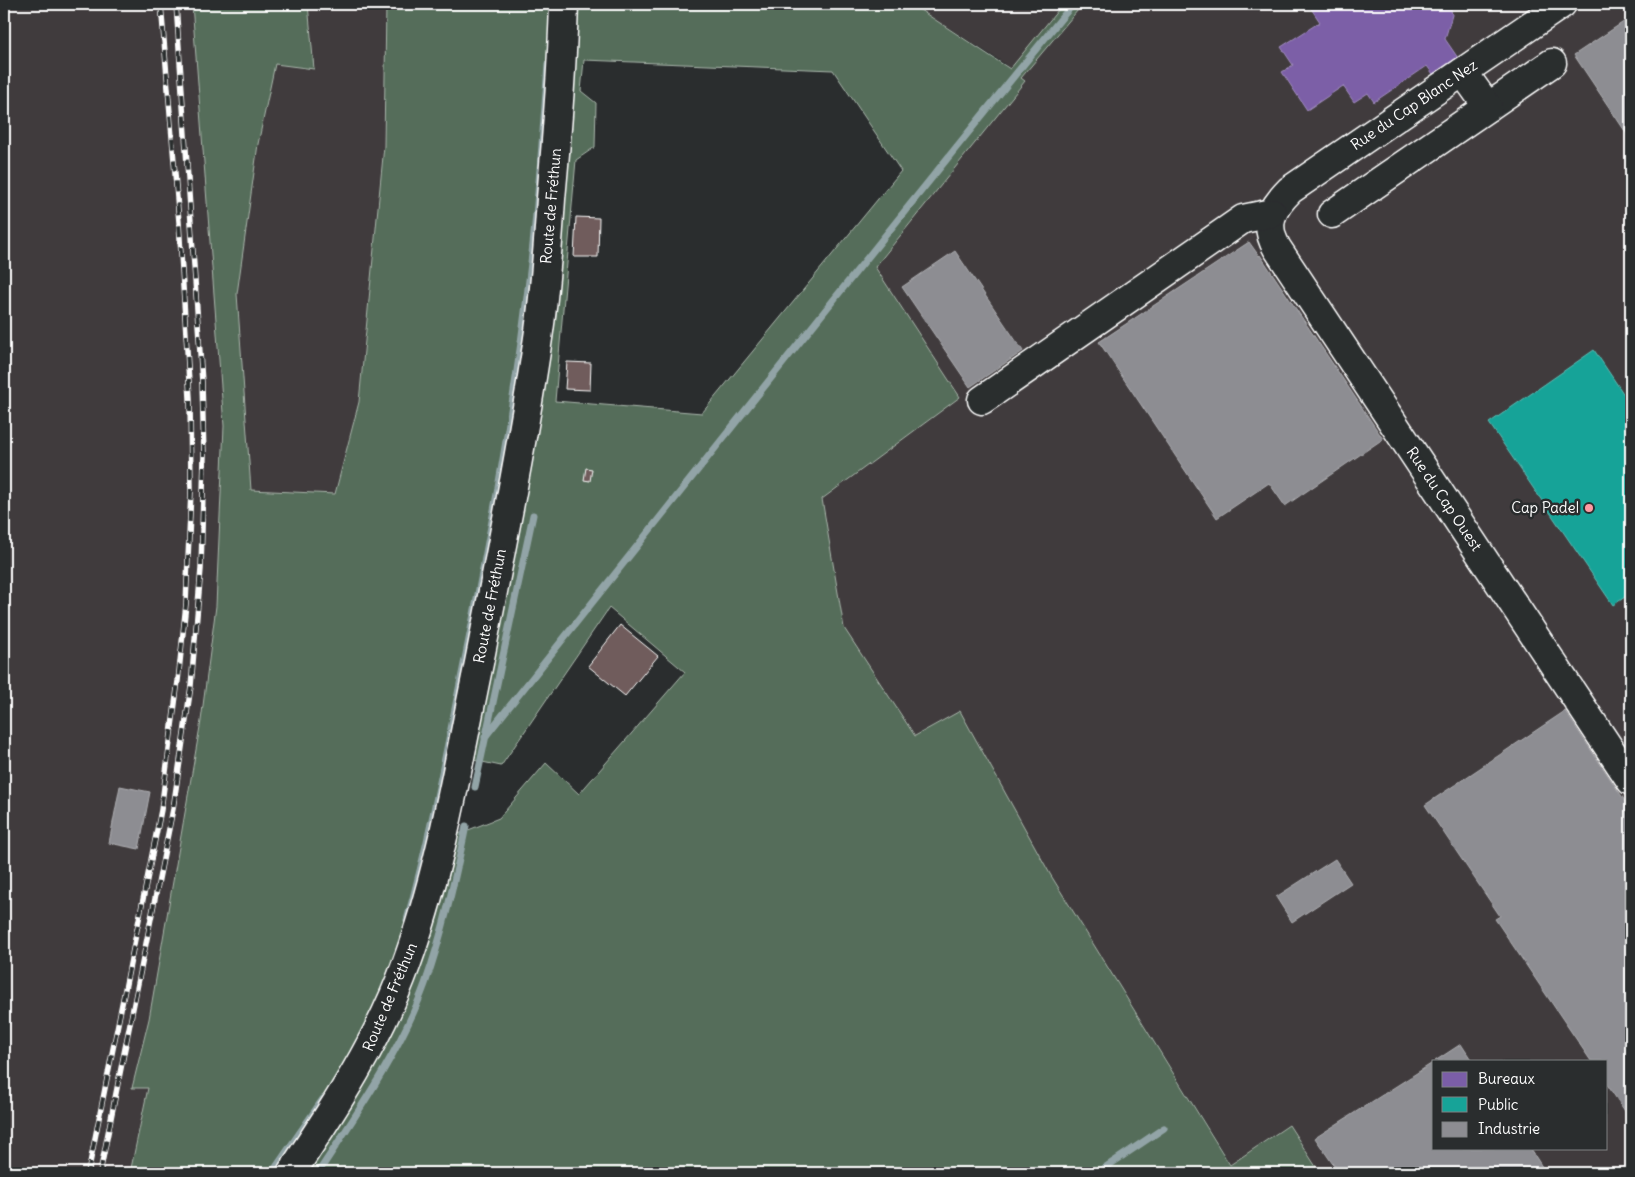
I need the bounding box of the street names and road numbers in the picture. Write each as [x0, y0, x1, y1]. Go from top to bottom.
street label: Rue du Cap Blanc Nez [1347, 55, 1481, 154]
street label: Route de Fréthun [536, 147, 565, 265]
street label: Rue du Cap Ouest [1403, 443, 1486, 554]
street label: Route de Fréthun [469, 547, 510, 665]
street label: Route de Fréthun [358, 939, 421, 1054]

